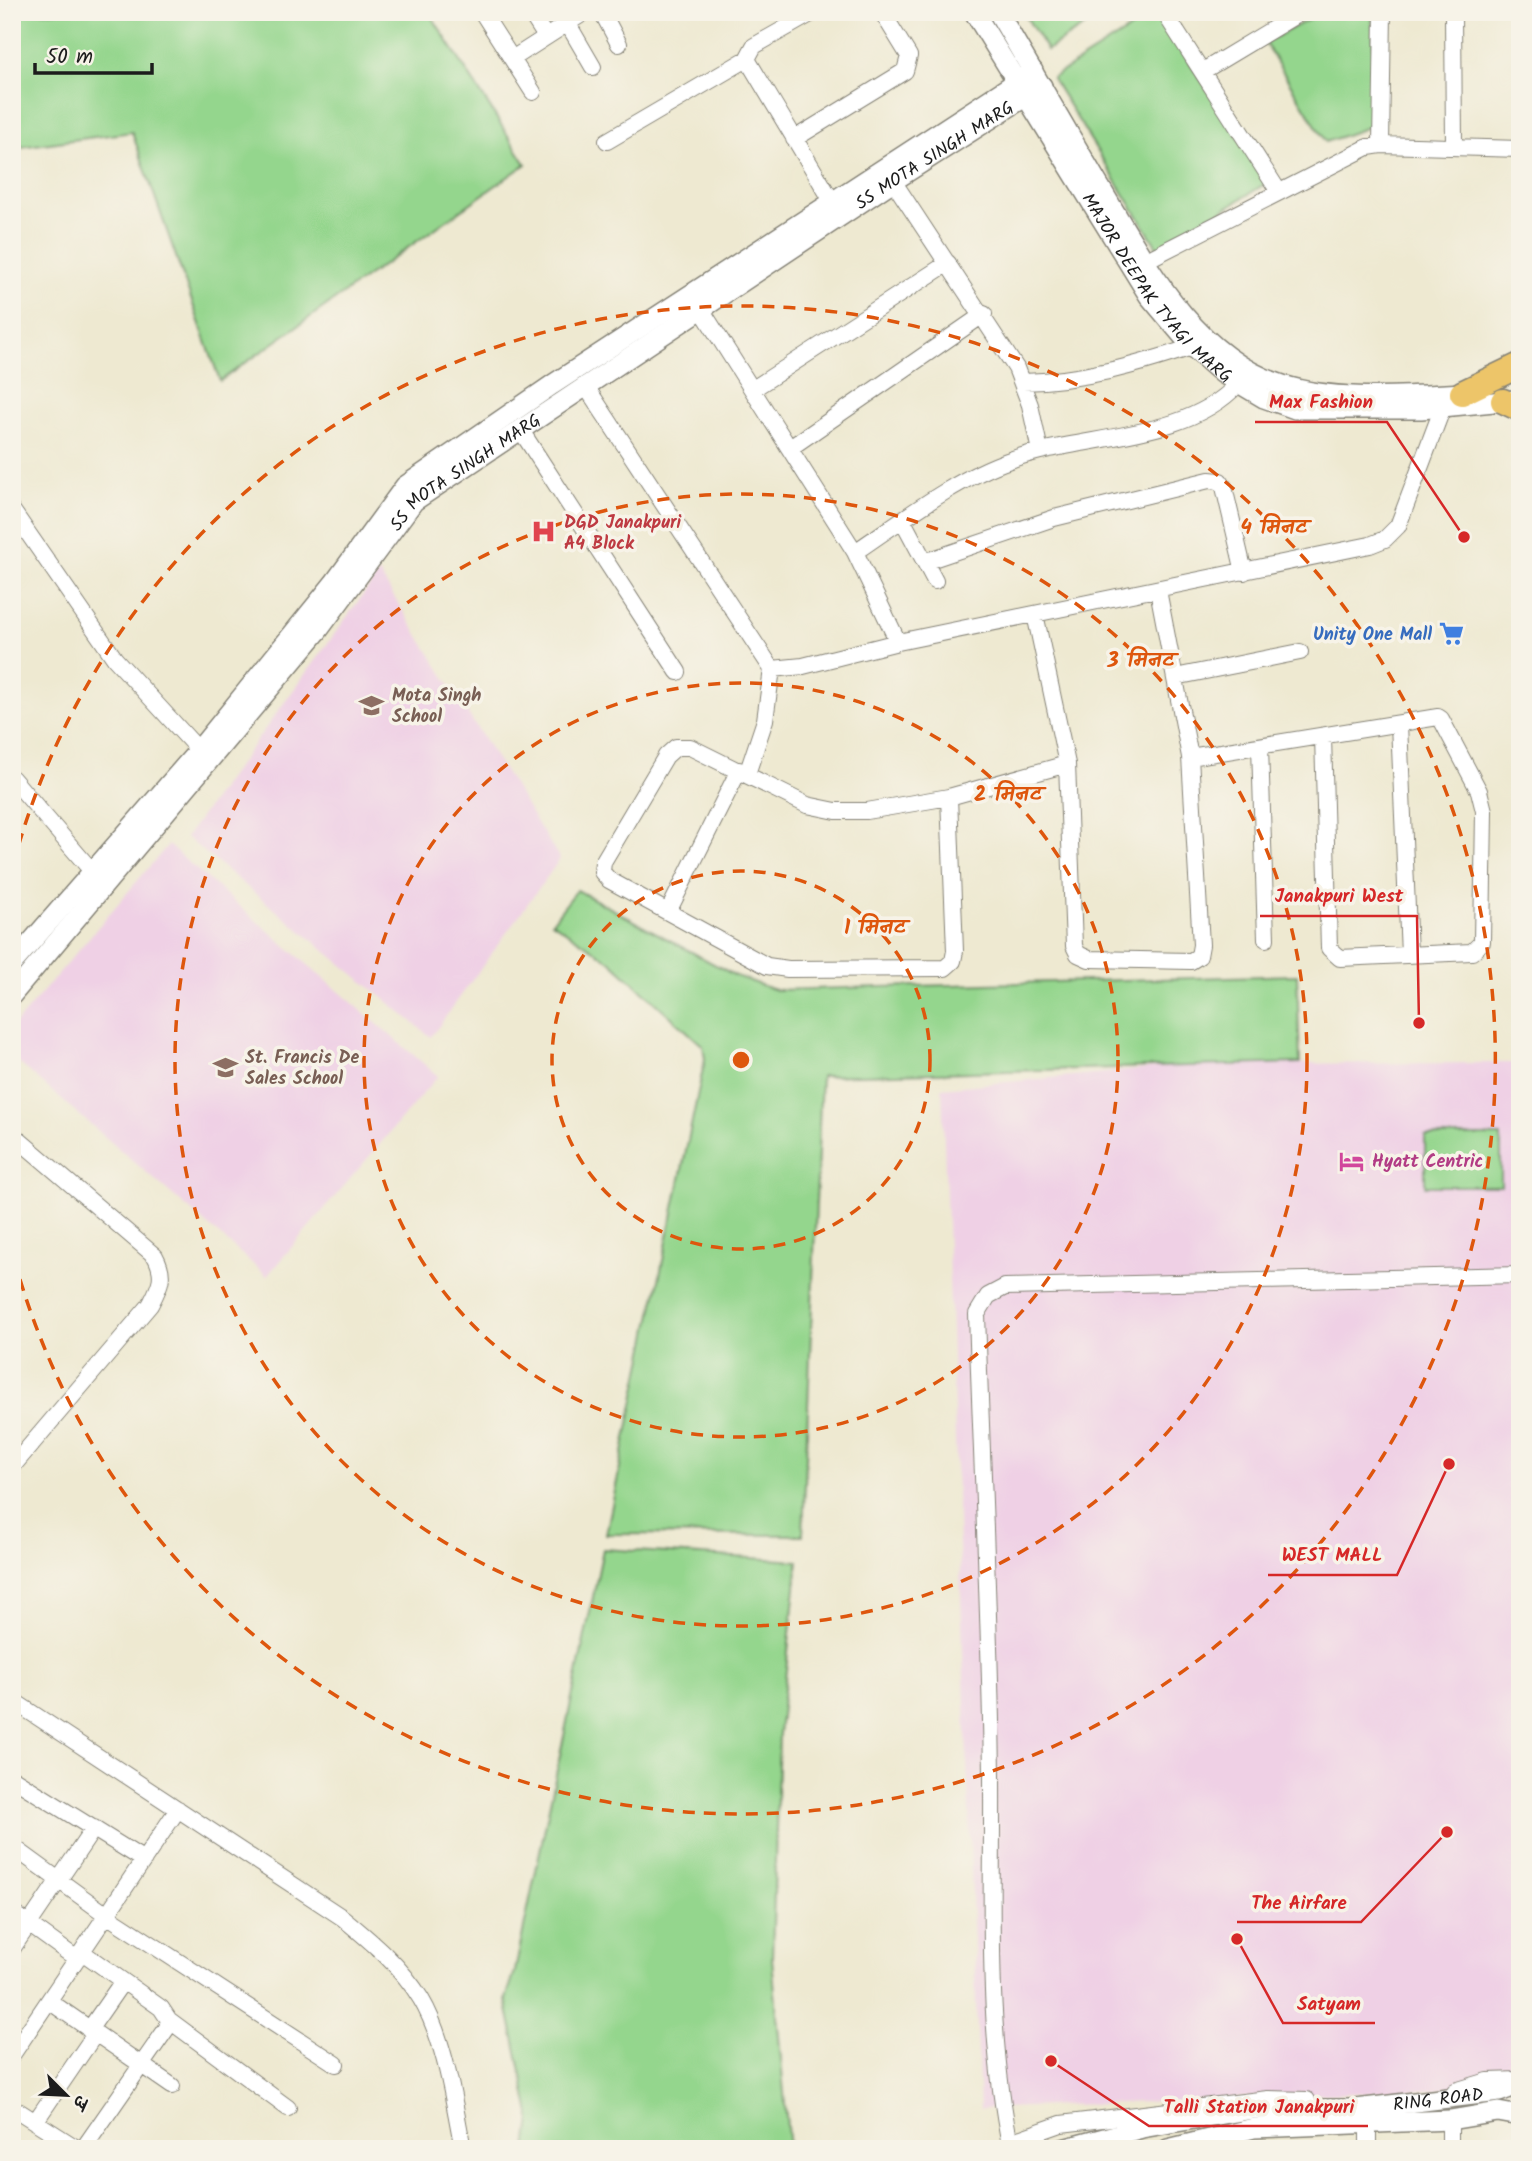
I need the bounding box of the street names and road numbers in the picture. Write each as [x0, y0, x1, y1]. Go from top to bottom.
street label: SS MOTA SINGH MARG [850, 94, 1020, 218]
street label: MAJOR DEEPAK TYAGI MARG [1073, 188, 1237, 392]
street label: SS MOTA SINGH MARG [383, 407, 547, 538]
street label: RING ROAD [1392, 2081, 1485, 2120]

